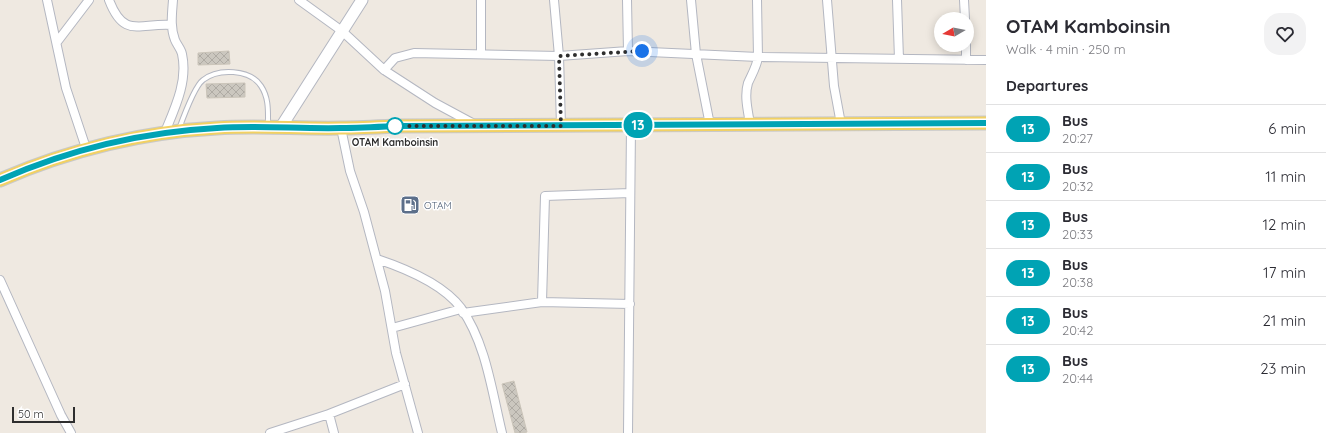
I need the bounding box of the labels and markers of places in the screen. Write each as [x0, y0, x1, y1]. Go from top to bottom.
marker: OTAM Kamboinsin [386, 117, 404, 135]
place label: OTAM Kamboinsin [352, 136, 438, 149]
fuel station icon: OTAM [399, 194, 421, 216]
place label: OTAM [424, 199, 452, 212]

